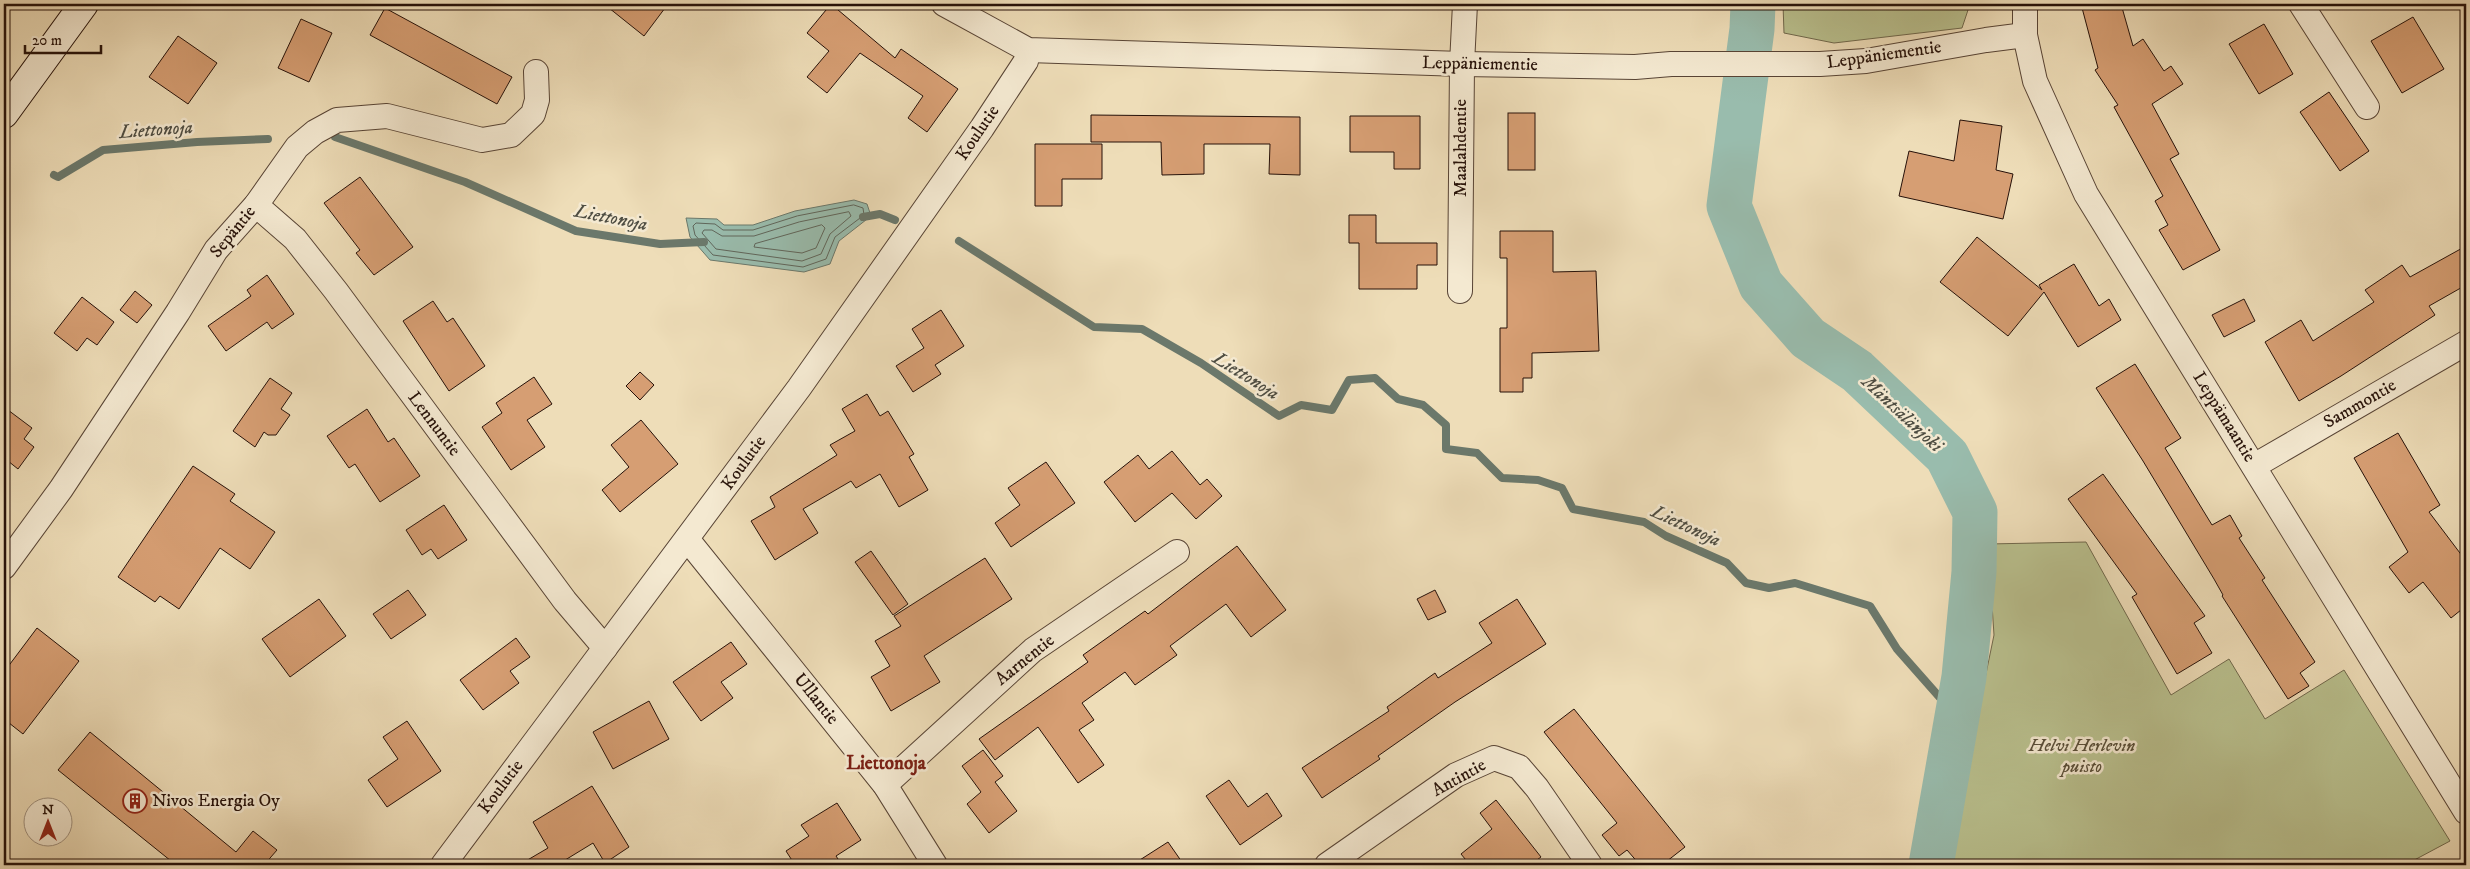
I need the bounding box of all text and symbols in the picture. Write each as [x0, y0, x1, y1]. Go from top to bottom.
scale bar [25, 22, 101, 54]
text: 20 m [32, 31, 62, 50]
street label: Leppäniementie [1825, 36, 1943, 74]
street label: Leppäniementie [1422, 52, 1538, 76]
street label: Maalahdentie [1450, 99, 1472, 197]
street label: Koulutie [952, 101, 1004, 165]
water label: Liettonoja [117, 116, 194, 144]
water label: Liettonoja [572, 199, 649, 236]
street label: Sepäntie [205, 201, 261, 263]
water label: Liettonoja [1208, 346, 1283, 405]
street label: Leppämaantie [2188, 368, 2260, 466]
water label: Mäntsälänjoki [1855, 369, 1948, 458]
street label: Sammontie [2320, 374, 2400, 434]
street label: Lennuntie [403, 387, 465, 461]
street label: Koulutie [717, 432, 771, 494]
water label: Liettonoja [1647, 500, 1724, 552]
street label: Aarnentie [991, 629, 1059, 691]
street label: Ullantie [789, 669, 843, 729]
park label: Helvi Herlevin puisto [2028, 735, 2135, 778]
district label: Liettonoja [846, 752, 927, 776]
street label: Antintie [1428, 754, 1490, 802]
street label: Koulutie [474, 756, 528, 818]
building icon: Nivos Energia Oy [122, 788, 148, 814]
place label: Nivos Energia Oy [152, 790, 280, 812]
north arrow [22, 796, 72, 846]
text: N [42, 801, 54, 819]

